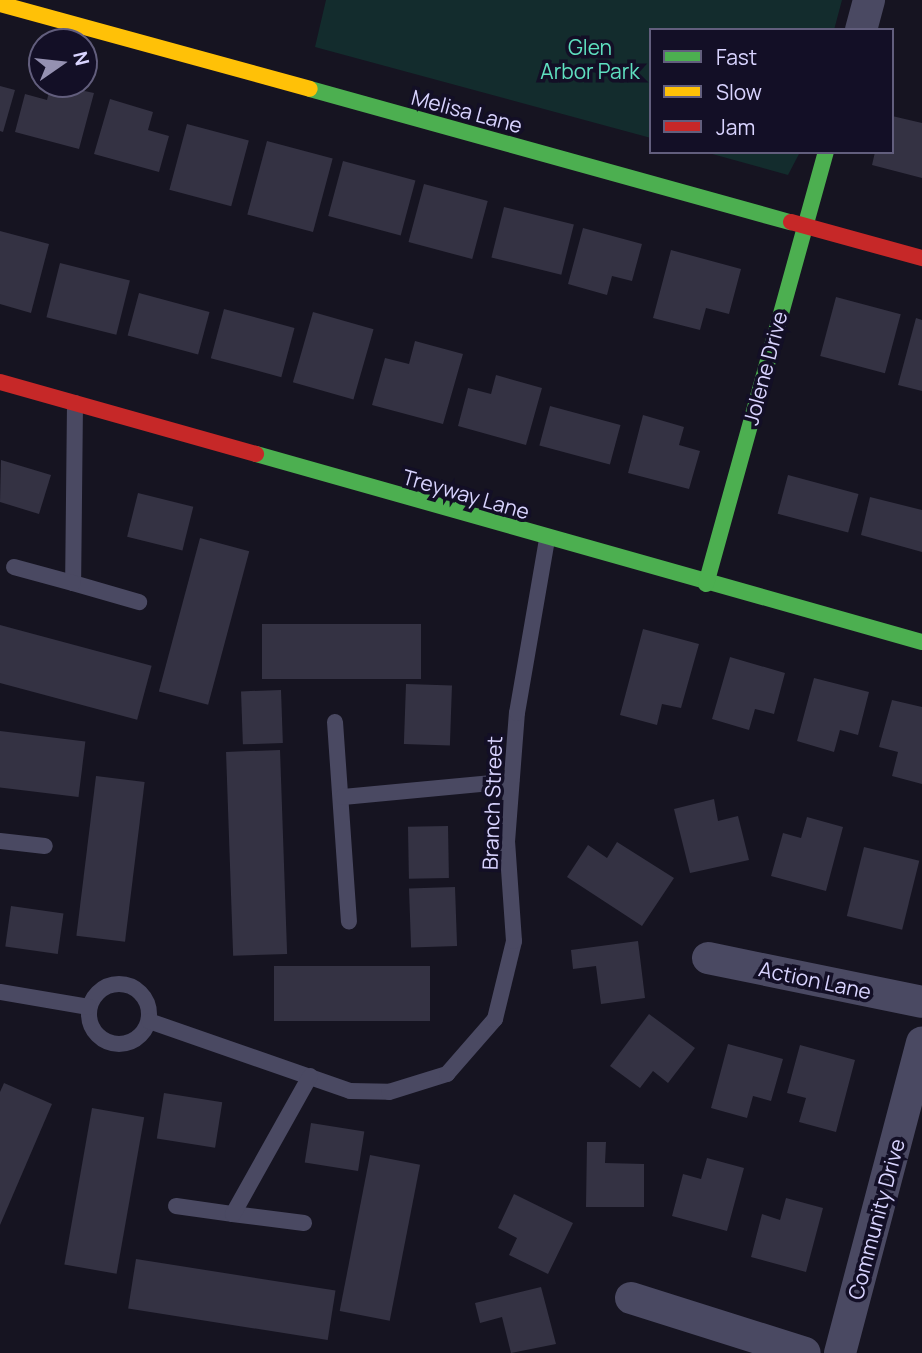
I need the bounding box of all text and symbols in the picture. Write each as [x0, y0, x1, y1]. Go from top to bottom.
north arrow [28, 28, 98, 98]
legend [649, 28, 894, 154]
park label: Glen Arbor Park [540, 34, 640, 84]
text: Fast [716, 43, 757, 71]
text: N [67, 49, 96, 68]
text: Slow [716, 78, 762, 106]
street label: Melisa Lane [409, 84, 525, 138]
text: Jam [716, 113, 755, 141]
street label: Jolene Drive [738, 308, 792, 428]
street label: Treyway Lane [400, 464, 532, 524]
street label: Branch Street [477, 736, 507, 870]
street label: Action Lane [756, 956, 874, 1004]
street label: Community Drive [842, 1136, 910, 1302]

